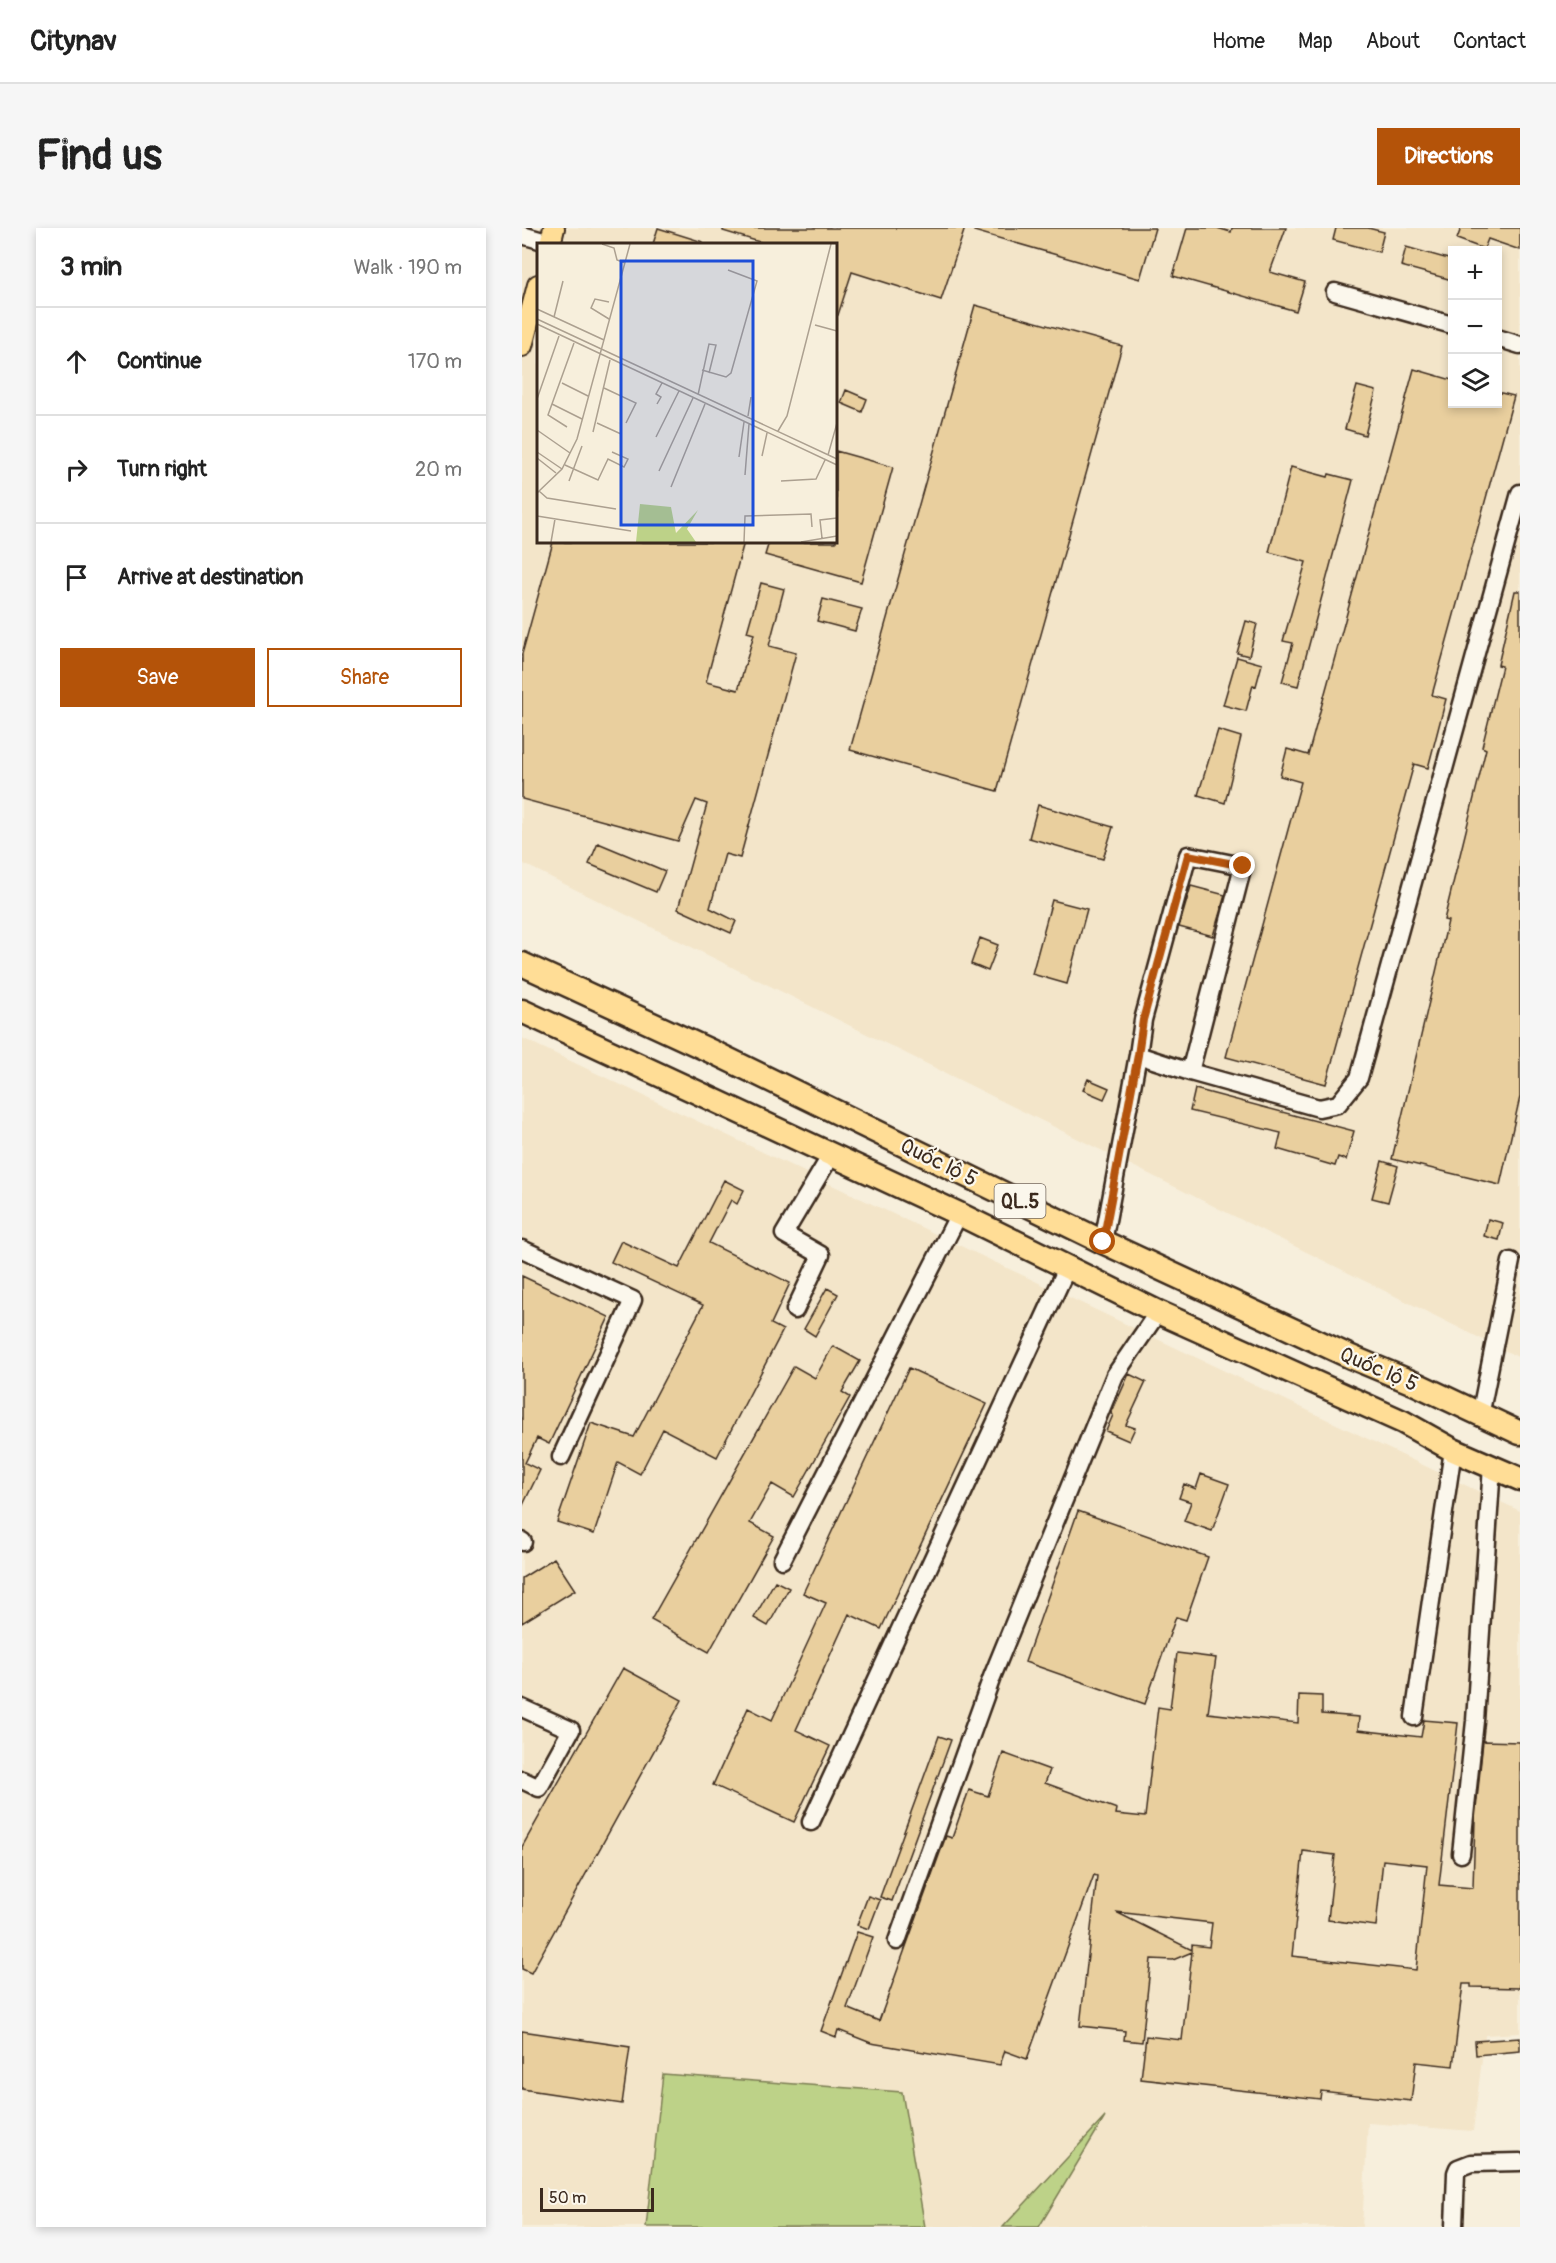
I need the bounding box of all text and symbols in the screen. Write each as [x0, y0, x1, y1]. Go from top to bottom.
text: Citynav [30, 24, 117, 59]
text: Home [1212, 28, 1265, 55]
text: Map [1298, 28, 1333, 55]
text: About [1366, 28, 1420, 55]
text: Contact [1453, 28, 1526, 55]
button: Directions [1377, 128, 1520, 185]
text: Find us [36, 130, 162, 182]
inset map [537, 243, 837, 543]
map controls [1448, 246, 1502, 408]
button: + [1448, 246, 1502, 300]
text: 3 min [60, 251, 122, 283]
text: Walk · 190 m [354, 255, 462, 280]
button: − [1448, 300, 1502, 354]
icon: ahead [60, 345, 93, 378]
text: Continue [117, 347, 201, 375]
text: 170 m [408, 349, 462, 374]
button: layers [1448, 354, 1502, 408]
icon: right [60, 453, 93, 486]
text: Turn right [117, 455, 207, 483]
text: 20 m [415, 457, 462, 482]
icon: arrive [60, 561, 93, 594]
text: Arrive at destination [117, 563, 303, 591]
button: Save [60, 648, 255, 707]
button: Share [267, 648, 462, 707]
route end [1229, 852, 1255, 878]
street label: Quốc lộ 5 [896, 1132, 982, 1193]
road number: QL.5 [994, 1184, 1046, 1218]
route start [1089, 1228, 1115, 1254]
street label: Quốc lộ 5 [1336, 1341, 1422, 1398]
scale bar [540, 2185, 654, 2212]
text: 50 m [549, 2188, 586, 2208]

